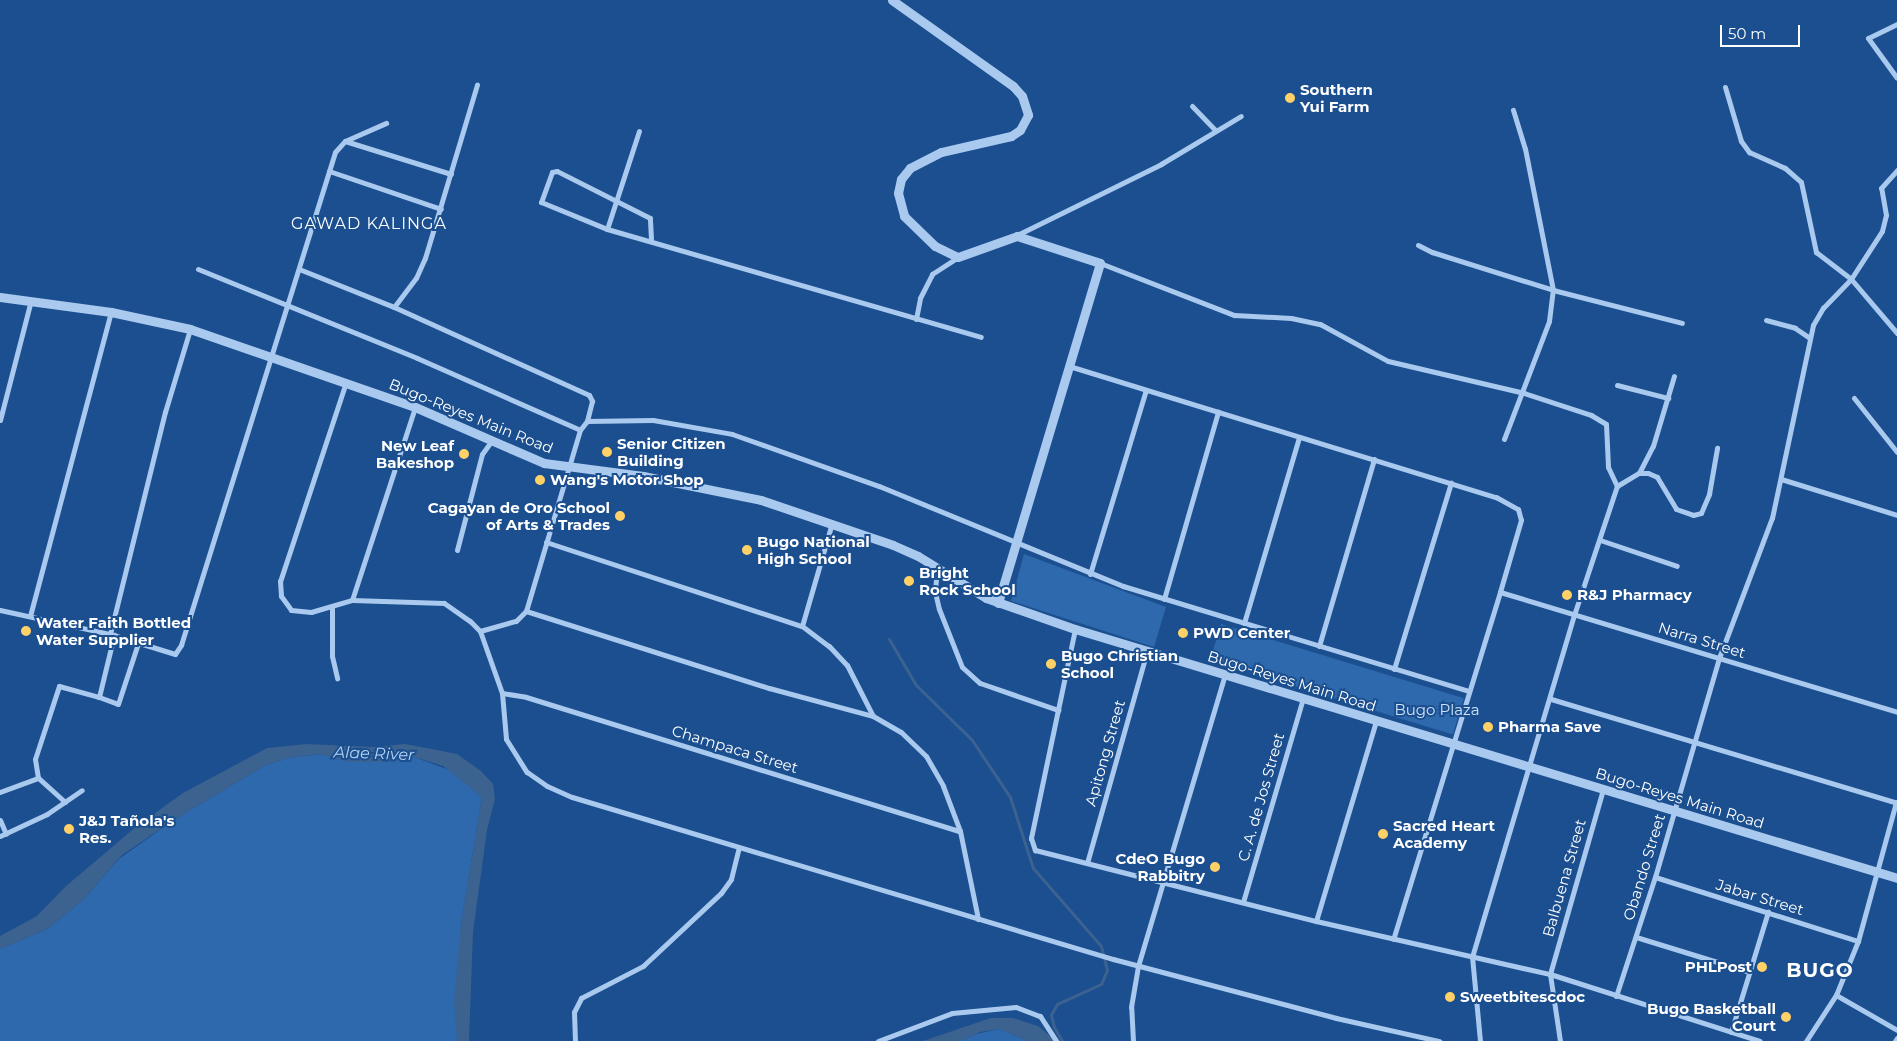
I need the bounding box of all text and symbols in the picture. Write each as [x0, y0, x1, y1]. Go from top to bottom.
scale bar [1722, 15, 1802, 47]
text: 50 m [1728, 24, 1766, 43]
place label: Southern Yui Farm [1300, 80, 1373, 115]
marker: Southern Yui Farm [1284, 92, 1296, 104]
district label: GAWAD KALINGA [289, 214, 449, 234]
street label: Bugo-Reyes Main Road [386, 375, 556, 457]
place label: Senior Citizen Building [617, 434, 726, 469]
place label: New Leaf Bakeshop [376, 436, 454, 471]
marker: Senior Citizen Building [601, 446, 613, 458]
marker: New Leaf Bakeshop [458, 448, 470, 460]
place label: Wang's Motor Shop [550, 471, 704, 489]
marker: Wang's Motor Shop [534, 474, 546, 486]
place label: Cagayan de Oro School of Arts & Trades [428, 498, 610, 533]
marker: Cagayan de Oro School of Arts & Trades [614, 510, 626, 522]
place label: Bugo National High School [757, 532, 870, 567]
marker: Bugo National High School [741, 544, 753, 556]
place label: Bright Rock School [919, 563, 1016, 598]
marker: Bright Rock School [903, 575, 915, 587]
place label: R&J Pharmacy [1577, 586, 1692, 604]
marker: R&J Pharmacy [1561, 589, 1573, 601]
place label: Water Faith Bottled Water Supplier [36, 613, 191, 648]
street label: Narra Street [1656, 618, 1748, 662]
place label: PWD Center [1193, 624, 1290, 642]
marker: Water Faith Bottled Water Supplier [20, 625, 32, 637]
marker: PWD Center [1177, 627, 1189, 639]
place label: Bugo Christian School [1061, 646, 1178, 681]
street label: Bugo-Reyes Main Road [1205, 647, 1379, 715]
marker: Bugo Christian School [1045, 658, 1057, 670]
street label: Apitong Street [1081, 698, 1129, 808]
park label: Bugo Plaza [1394, 701, 1480, 719]
place label: Pharma Save [1498, 718, 1601, 736]
street label: Champaca Street [670, 721, 800, 777]
marker: Pharma Save [1482, 721, 1494, 733]
street label: C. A. de Jos Street [1234, 731, 1288, 863]
water label: Alae River [333, 743, 415, 765]
street label: Bugo-Reyes Main Road [1593, 764, 1767, 832]
place label: J&J Tañola's Res. [79, 811, 174, 846]
street label: Obando Street [1619, 812, 1669, 922]
place label: Sacred Heart Academy [1393, 816, 1495, 851]
street label: Balbuena Street [1539, 817, 1589, 939]
marker: J&J Tañola's Res. [63, 823, 75, 835]
marker: Sacred Heart Academy [1377, 828, 1389, 840]
place label: CdeO Bugo Rabbitry [1116, 849, 1205, 884]
marker: CdeO Bugo Rabbitry [1209, 861, 1221, 873]
street label: Jabar Street [1714, 875, 1806, 919]
place label: PHLPost [1685, 958, 1752, 976]
district label: BUGO [1786, 958, 1854, 982]
marker: PHLPost [1756, 961, 1768, 973]
place label: Sweetbitescdoc [1460, 988, 1585, 1006]
marker: Sweetbitescdoc [1444, 991, 1456, 1003]
place label: Bugo Basketball Court [1647, 999, 1776, 1034]
marker: Bugo Basketball Court [1780, 1011, 1792, 1023]

